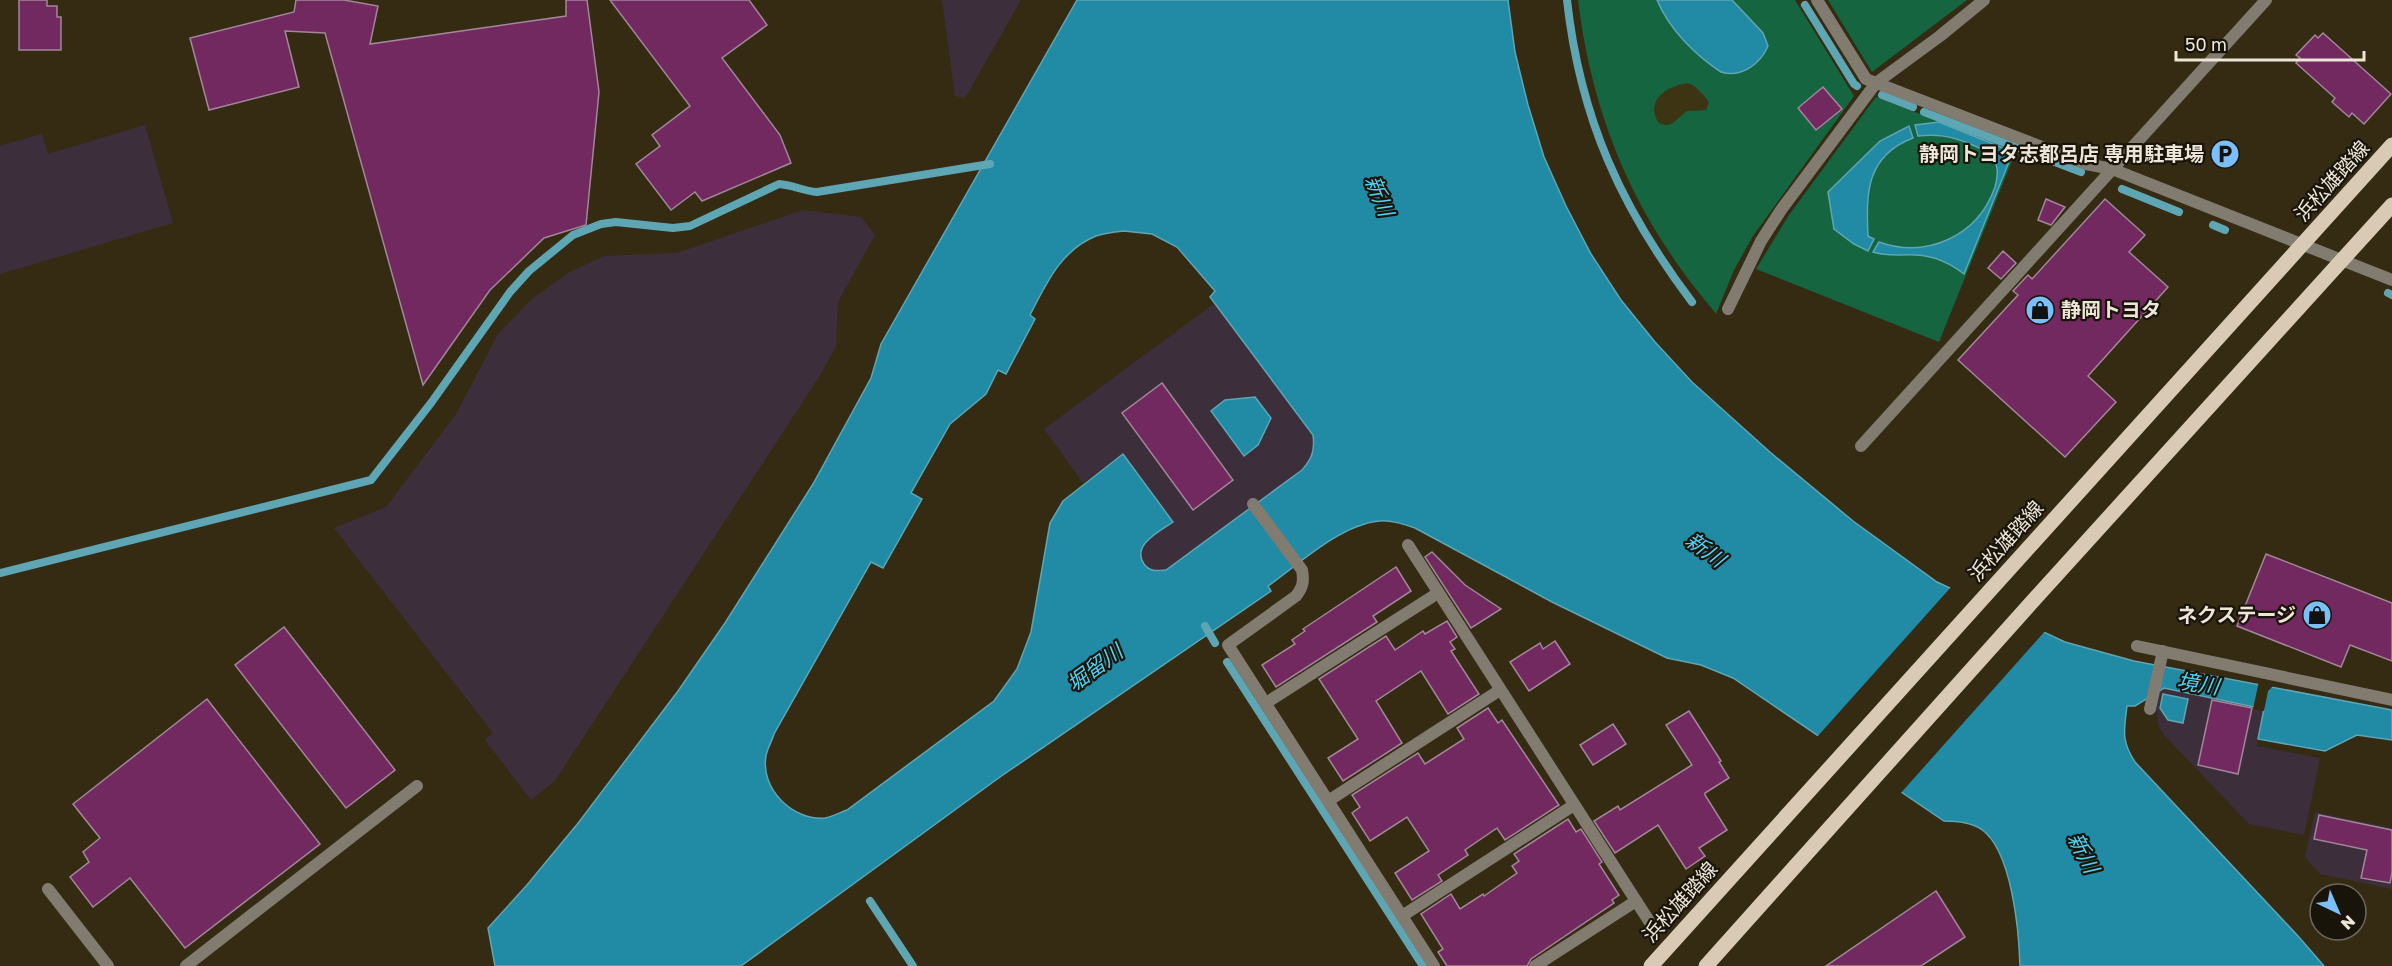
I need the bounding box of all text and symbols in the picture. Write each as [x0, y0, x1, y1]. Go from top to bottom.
scale bar [2176, 24, 2364, 62]
text: 50 m [2185, 33, 2227, 55]
street label: 浜松雄踏線 [2289, 135, 2374, 226]
parking icon: 静岡トヨタ志都呂店 専用駐車場 [2209, 138, 2241, 170]
place label: 静岡トヨタ志都呂店 専用駐車場 [1919, 141, 2204, 165]
water label: 新川 [1360, 171, 1401, 222]
shop icon: 静岡トヨタ [2024, 294, 2056, 326]
place label: 静岡トヨタ [2061, 297, 2161, 321]
street label: 浜松雄踏線 [1963, 495, 2048, 586]
water label: 新川 [1681, 526, 1732, 573]
shop icon: ネクステージ [2301, 599, 2333, 631]
place label: ネクステージ [2177, 602, 2296, 626]
water label: 堀留川 [1061, 637, 1129, 696]
water label: 境川 [2175, 667, 2223, 699]
water label: 新川 [2063, 828, 2106, 879]
street label: 浜松雄踏線 [1637, 856, 1722, 947]
north arrow [2308, 882, 2368, 942]
text: N [2337, 911, 2360, 934]

